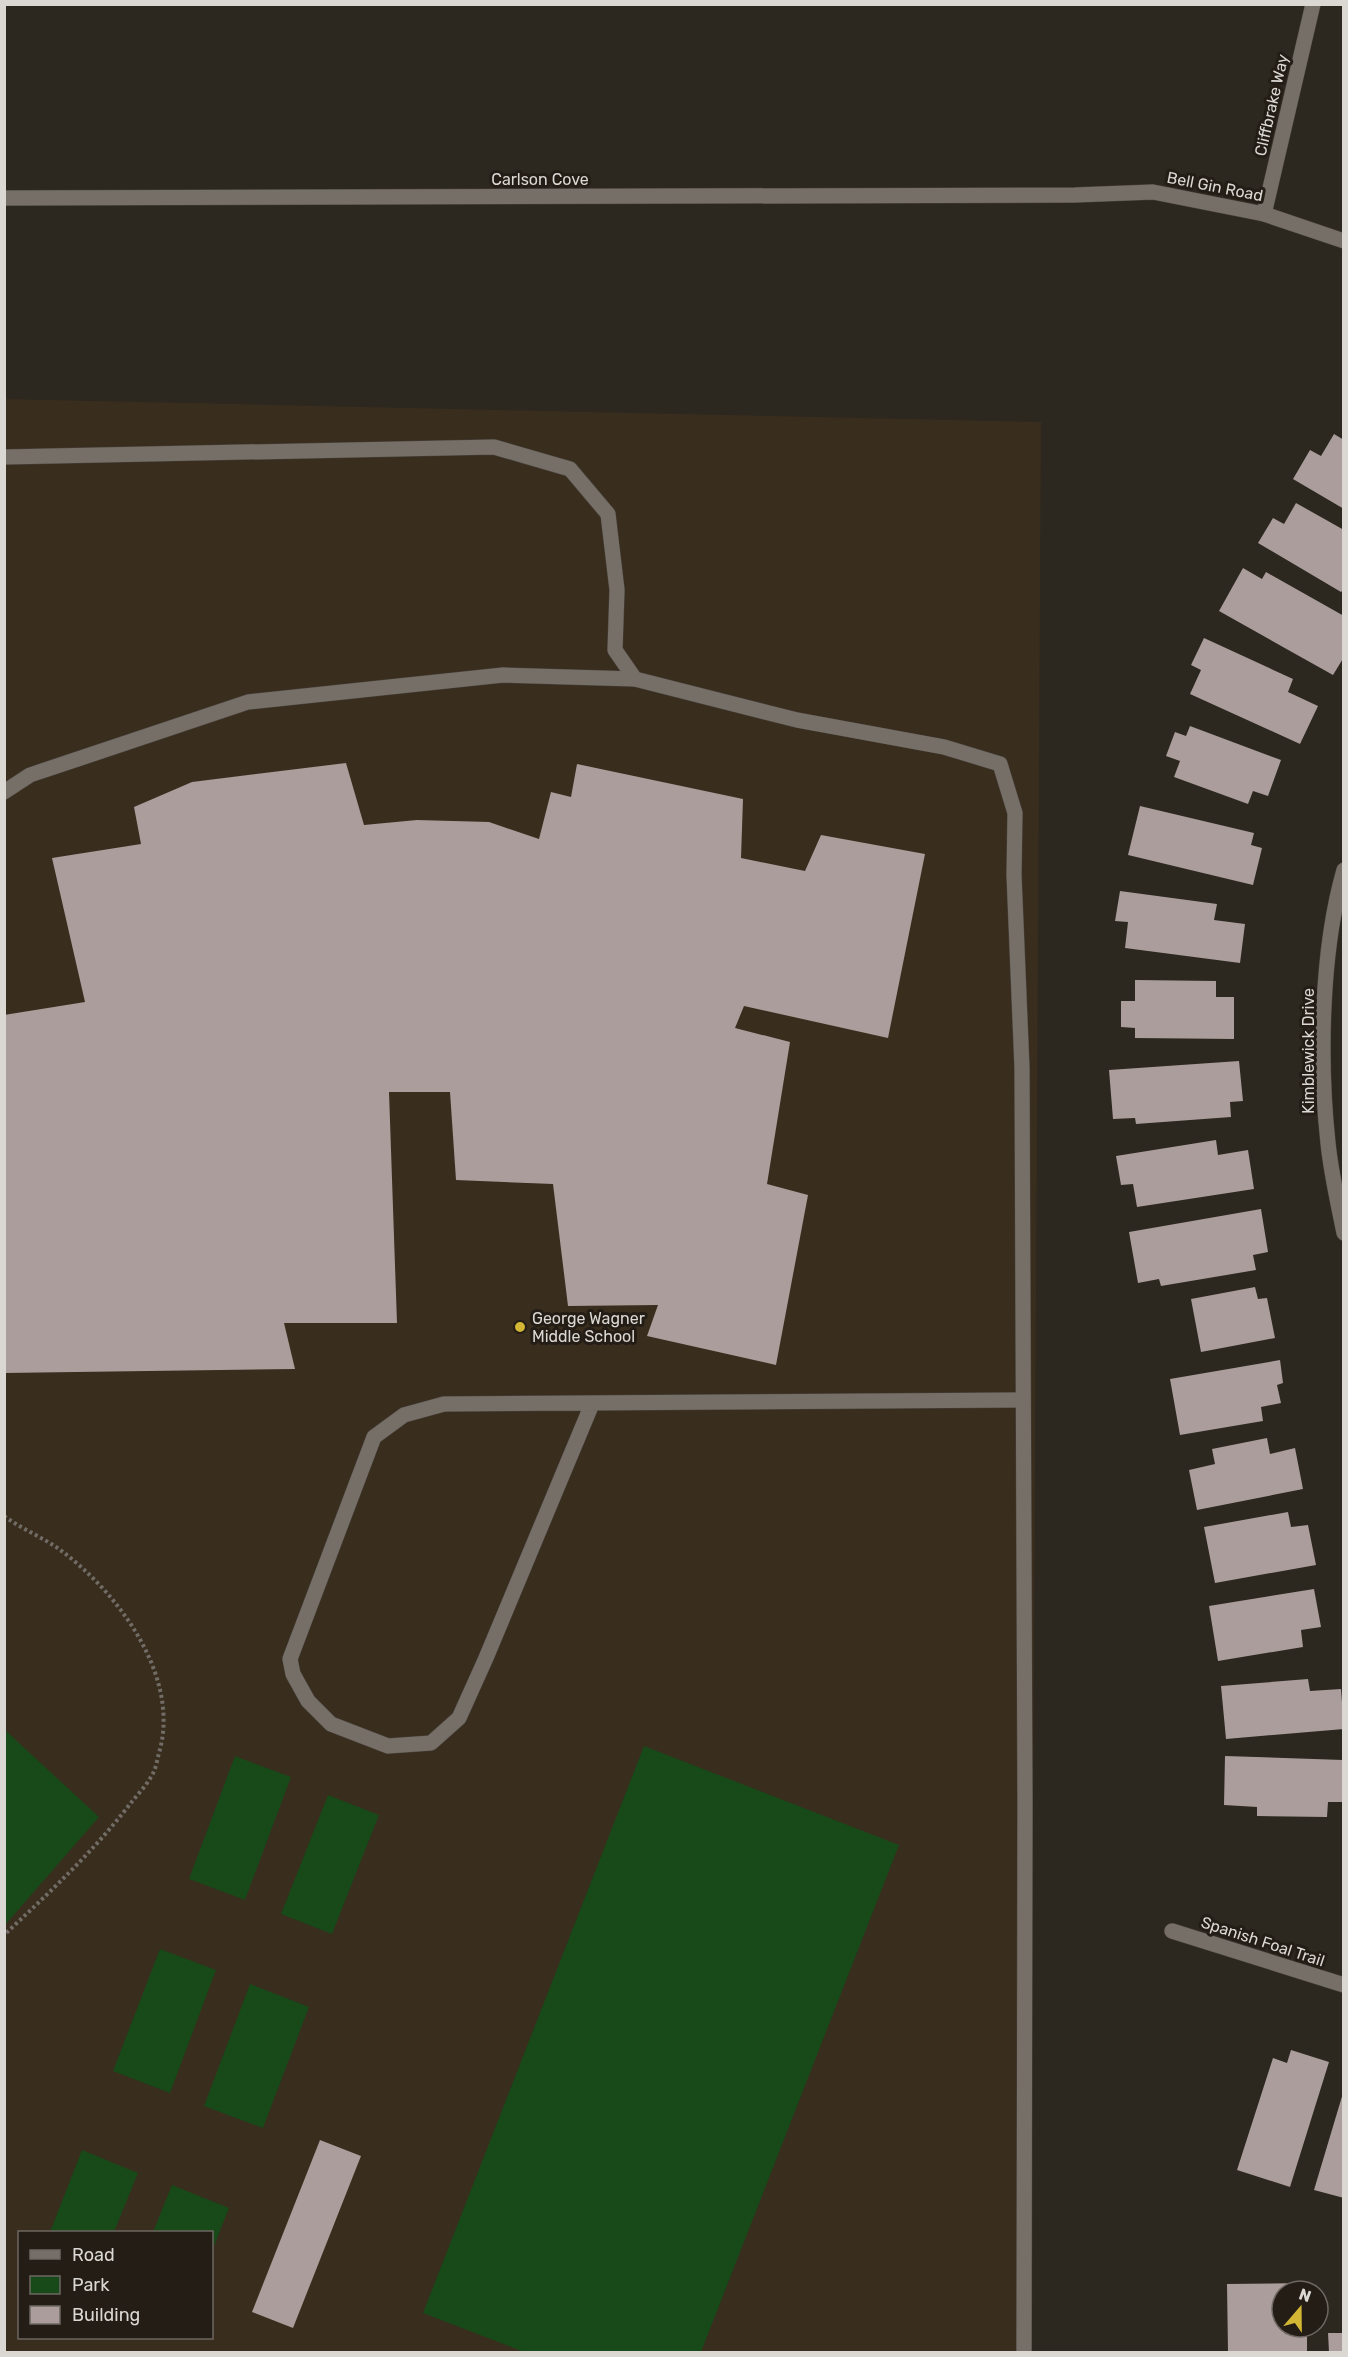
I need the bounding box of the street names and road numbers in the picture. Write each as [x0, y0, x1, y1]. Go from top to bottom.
street label: Cliffbrake Way [1251, 52, 1293, 158]
street label: Bell Gin Road [1165, 168, 1265, 205]
street label: Carlson Cove [491, 170, 589, 189]
street label: Kimblewick Drive [1299, 988, 1318, 1114]
street label: Spanish Foal Trail [1199, 1913, 1327, 1970]

